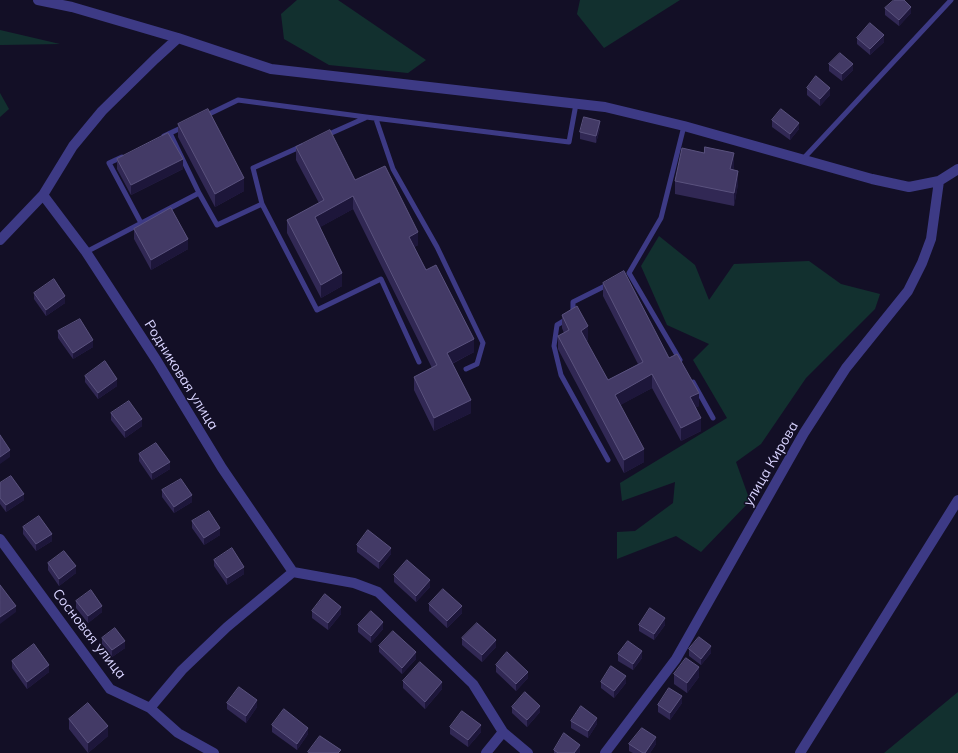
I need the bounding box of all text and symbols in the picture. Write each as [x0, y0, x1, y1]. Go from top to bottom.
street label: Родниковая улица [140, 317, 222, 433]
street label: улица Кирова [740, 419, 802, 509]
street label: Сосновая улица [49, 586, 129, 682]

